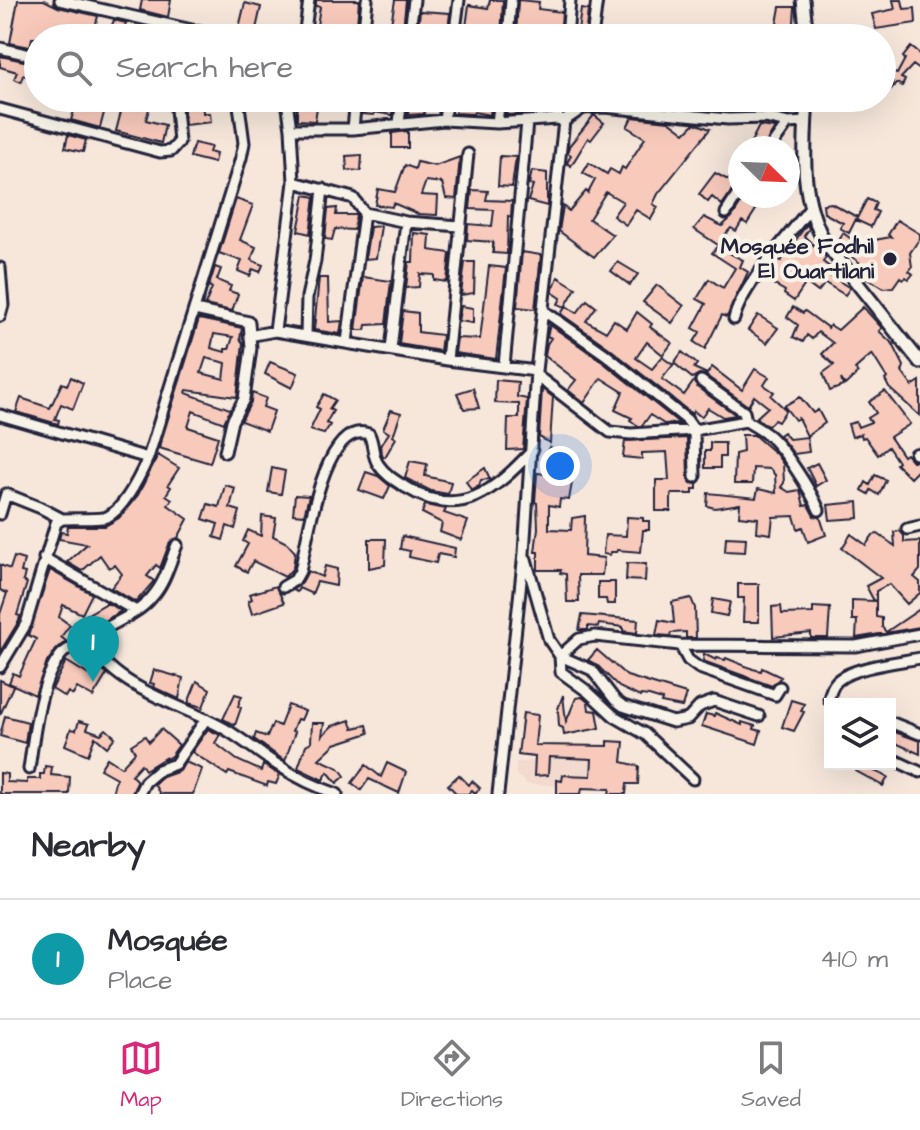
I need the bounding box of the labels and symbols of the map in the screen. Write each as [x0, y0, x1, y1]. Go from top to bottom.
north arrow [728, 136, 800, 208]
place label: Mosquée Fodhil El Ouartilani [721, 231, 875, 287]
marker: Mosquée Fodhil El Ouartilani [881, 250, 899, 268]
your location [540, 446, 580, 486]
pin: 1 [67, 616, 119, 682]

